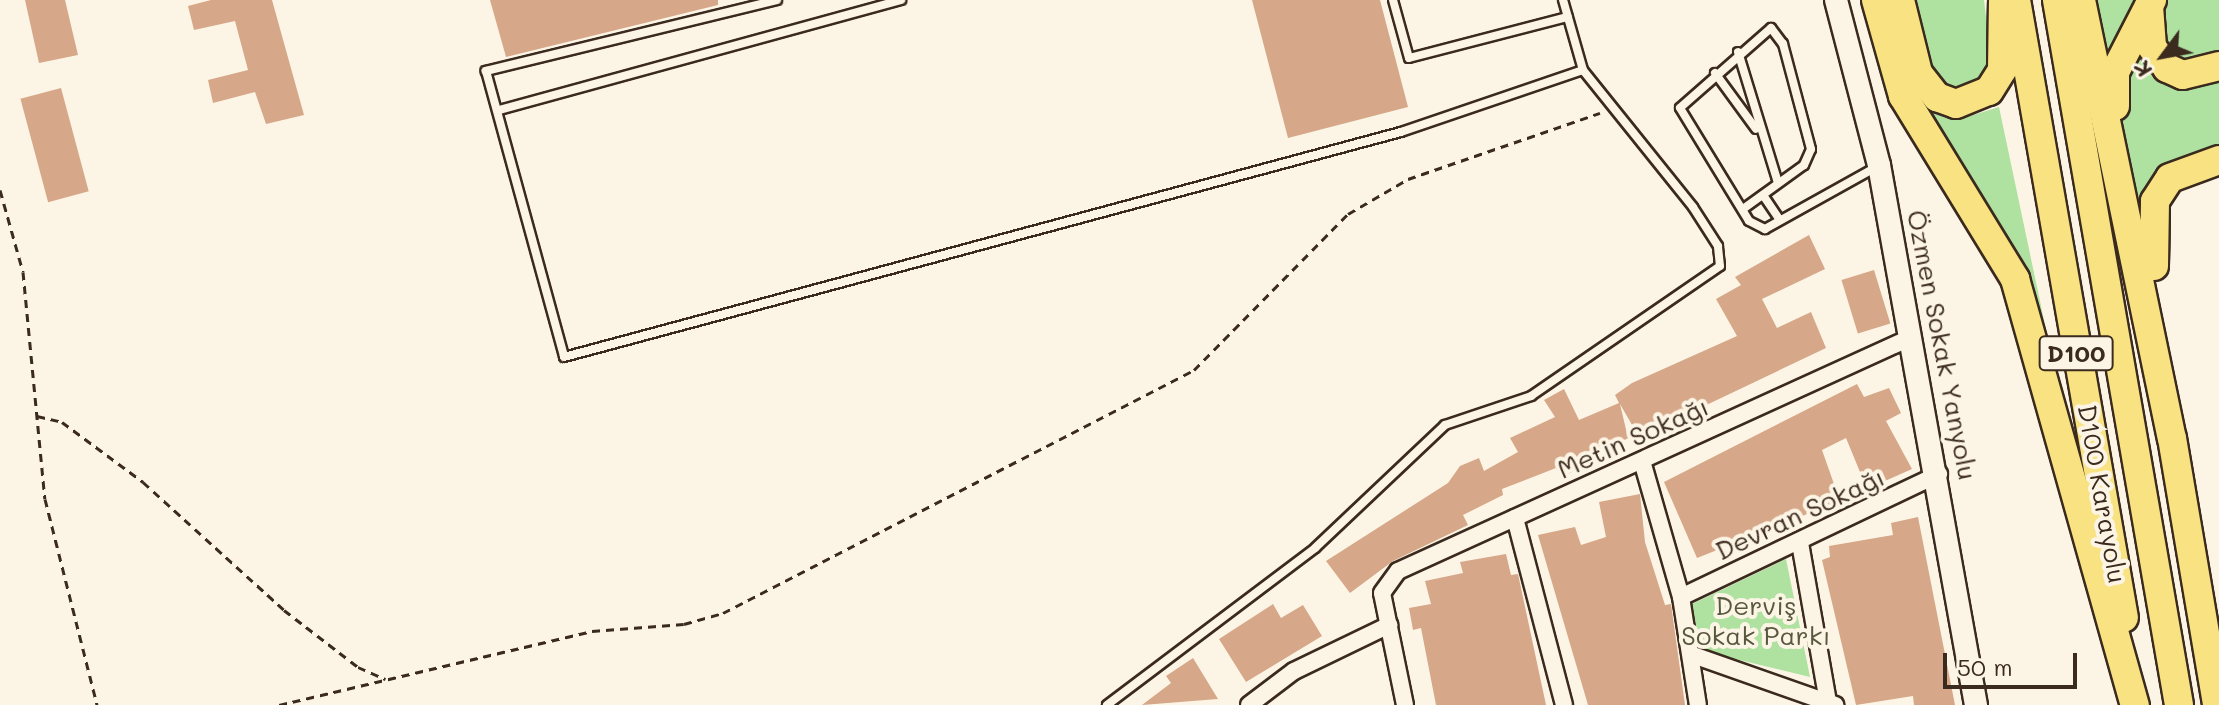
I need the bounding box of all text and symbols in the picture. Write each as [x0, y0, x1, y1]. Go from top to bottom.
north arrow [2123, 16, 2203, 96]
text: K [2126, 55, 2158, 83]
street label: Özmen Sokak Yanyolu [1901, 207, 1983, 483]
road number: D100 [2038, 333, 2114, 373]
street label: Metin Sokağı [1553, 391, 1713, 485]
street label: D100 Karayolu [2071, 402, 2133, 586]
street label: Devran Sokağı [1710, 461, 1890, 567]
park label: Derviş Sokak Parkı [1681, 590, 1831, 652]
scale bar [1947, 637, 2081, 687]
text: 50 m [1957, 651, 2013, 682]

